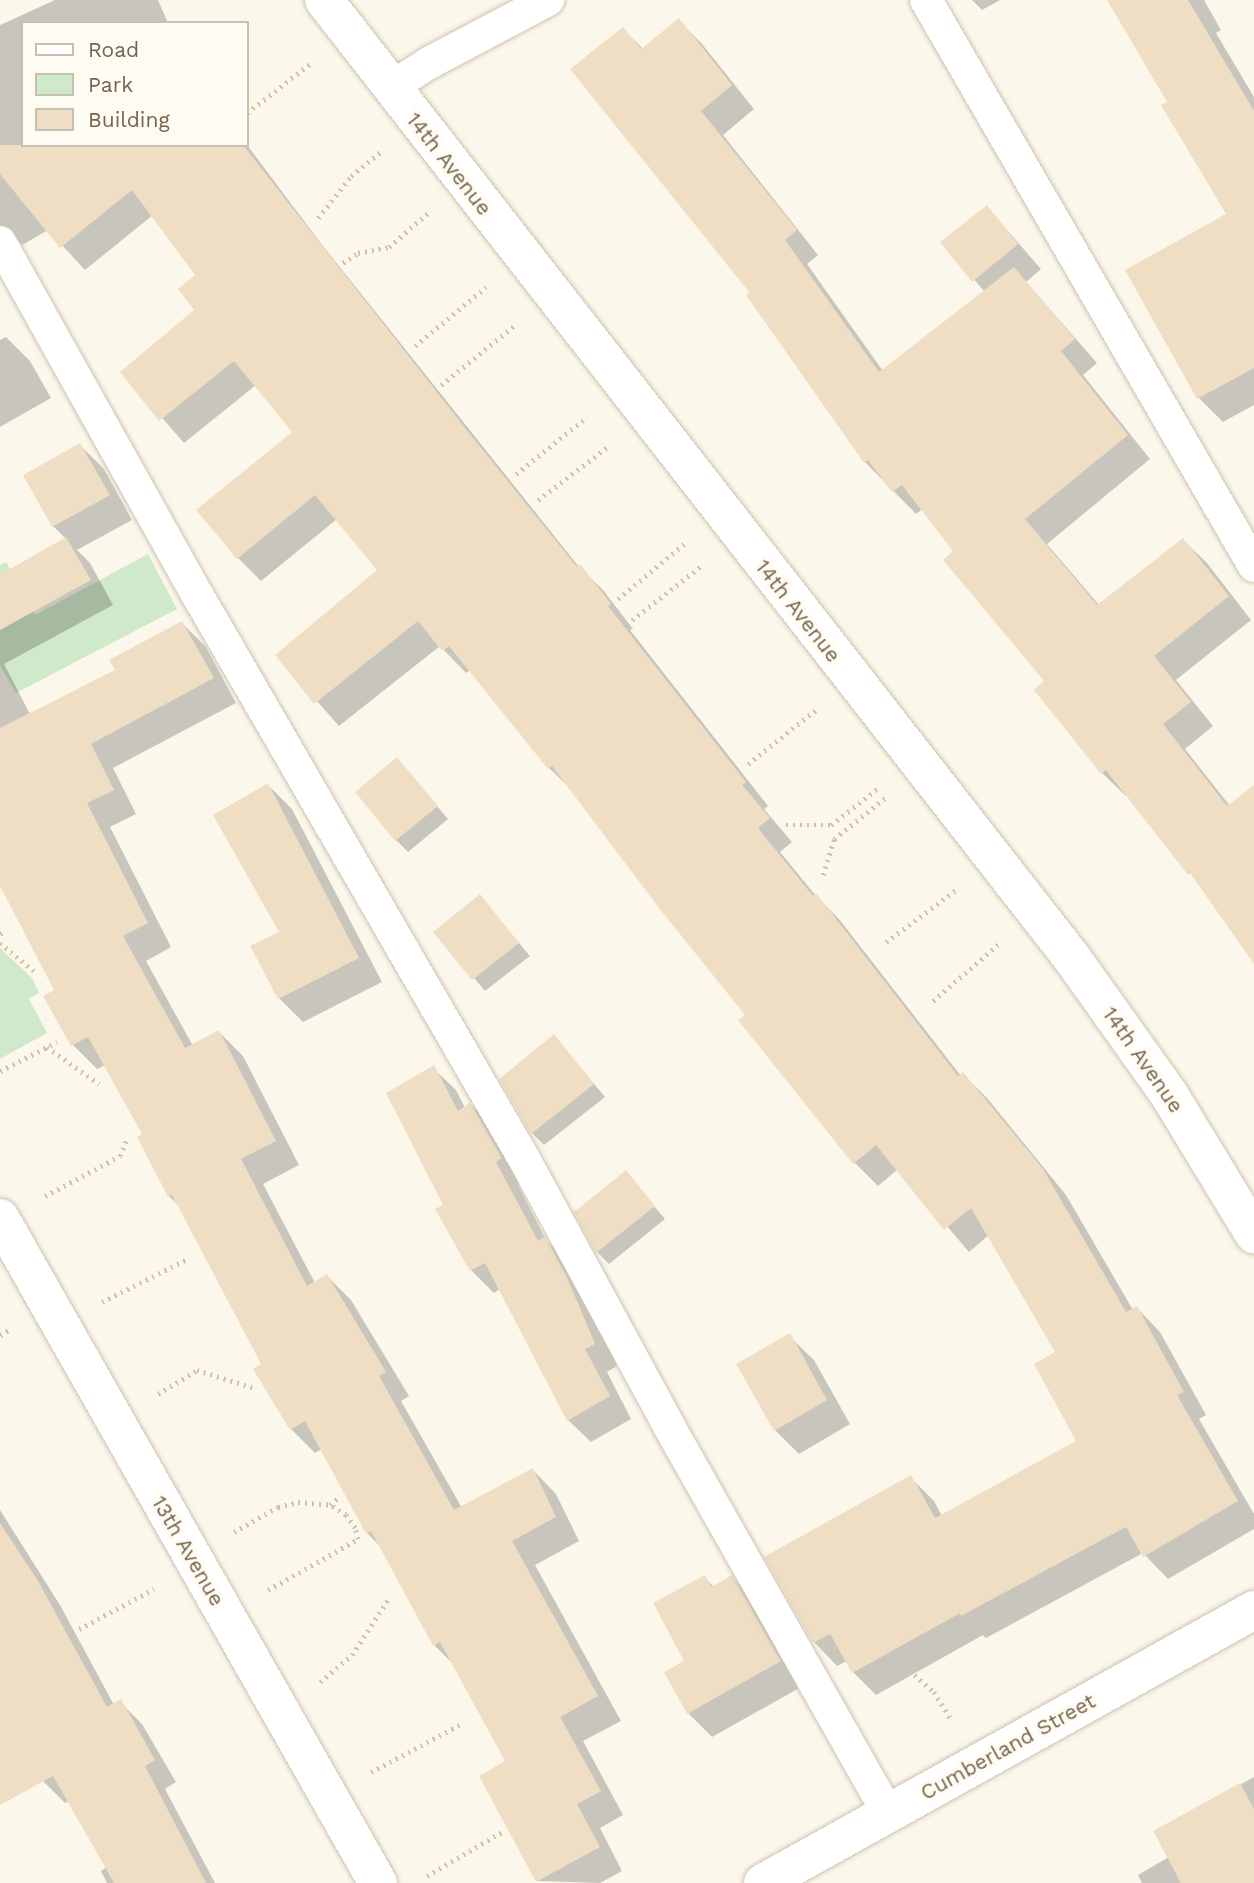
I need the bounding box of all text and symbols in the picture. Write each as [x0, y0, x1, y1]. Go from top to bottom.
legend [21, 21, 248, 147]
text: Road [88, 37, 139, 62]
text: Park [88, 72, 133, 97]
text: Building [88, 107, 170, 132]
street label: 14th Avenue [401, 107, 497, 221]
street label: 14th Avenue [750, 554, 846, 668]
street label: 14th Avenue [1097, 1002, 1189, 1118]
street label: 13th Avenue [146, 1491, 230, 1611]
street label: Cumberland Street [916, 1688, 1100, 1806]

